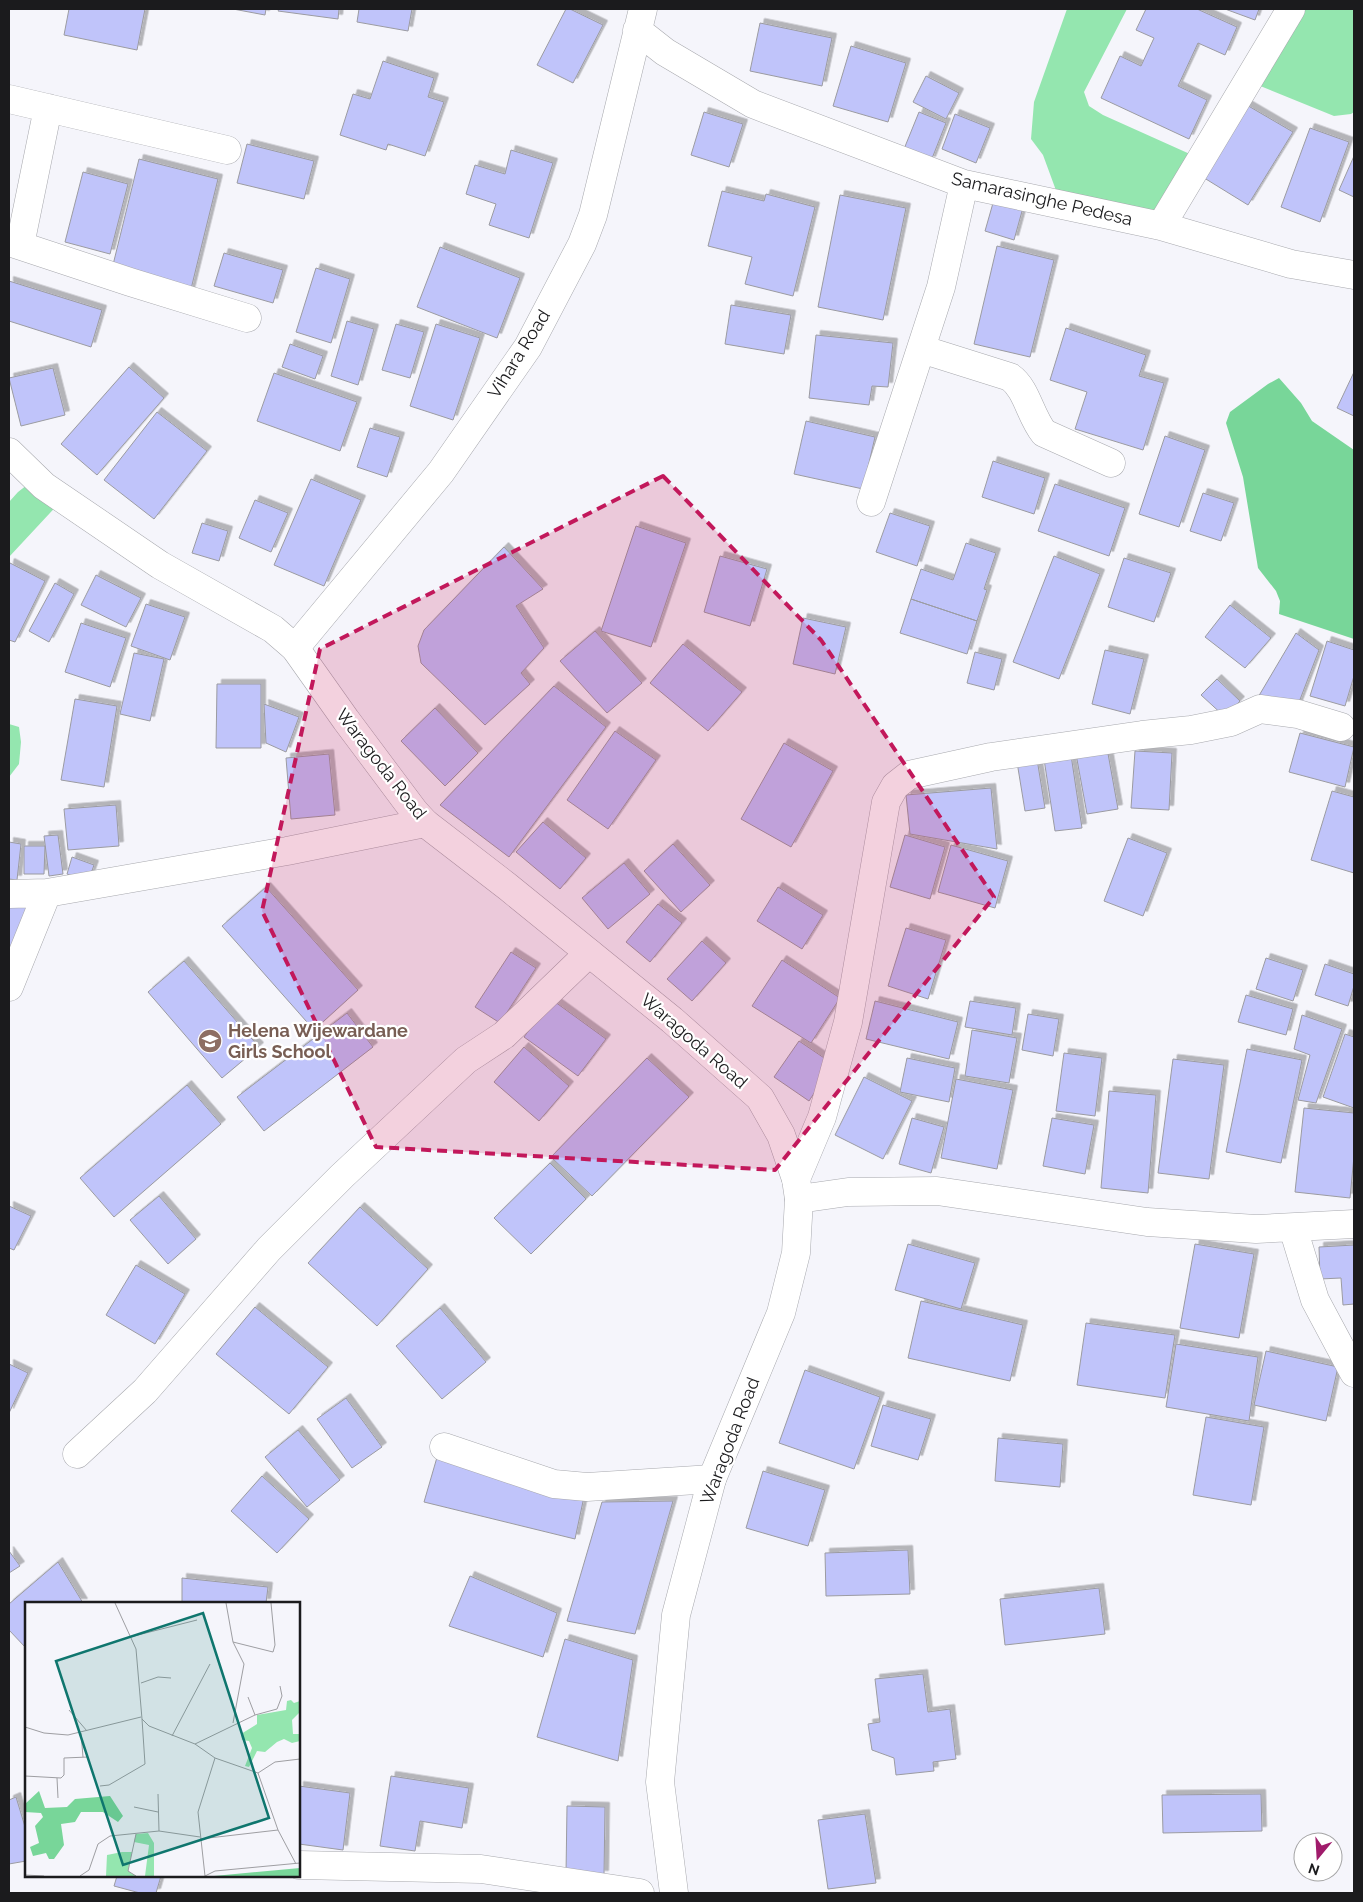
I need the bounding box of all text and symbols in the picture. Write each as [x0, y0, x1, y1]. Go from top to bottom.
street label: Samarasinghe Pedesa [950, 167, 1135, 230]
street label: Vihara Road [483, 306, 554, 402]
street label: Waragoda Road [332, 704, 431, 823]
street label: Waragoda Road [637, 989, 752, 1093]
place label: Helena Wijewardane Girls School [228, 1020, 408, 1062]
school or university icon: Helena Wijewardane Girls School [197, 1028, 223, 1054]
street label: Waragoda Road [696, 1374, 763, 1507]
inset map [25, 1602, 300, 1877]
north arrow [1293, 1832, 1343, 1882]
text: N [1306, 1860, 1322, 1879]

